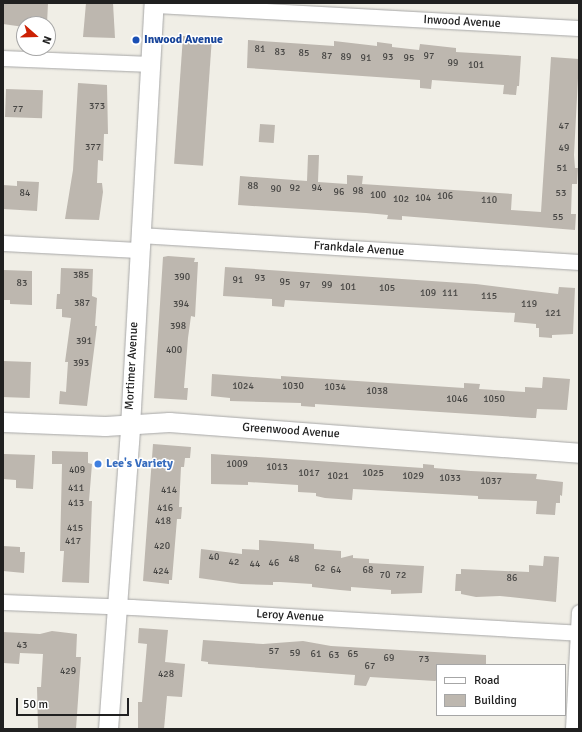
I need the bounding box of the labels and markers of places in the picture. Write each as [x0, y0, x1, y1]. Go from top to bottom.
place label: Inwood Avenue [144, 33, 223, 47]
marker: Inwood Avenue [131, 35, 141, 45]
place label: Lee's Variety [106, 457, 173, 471]
marker: Lee's Variety [93, 459, 103, 469]

